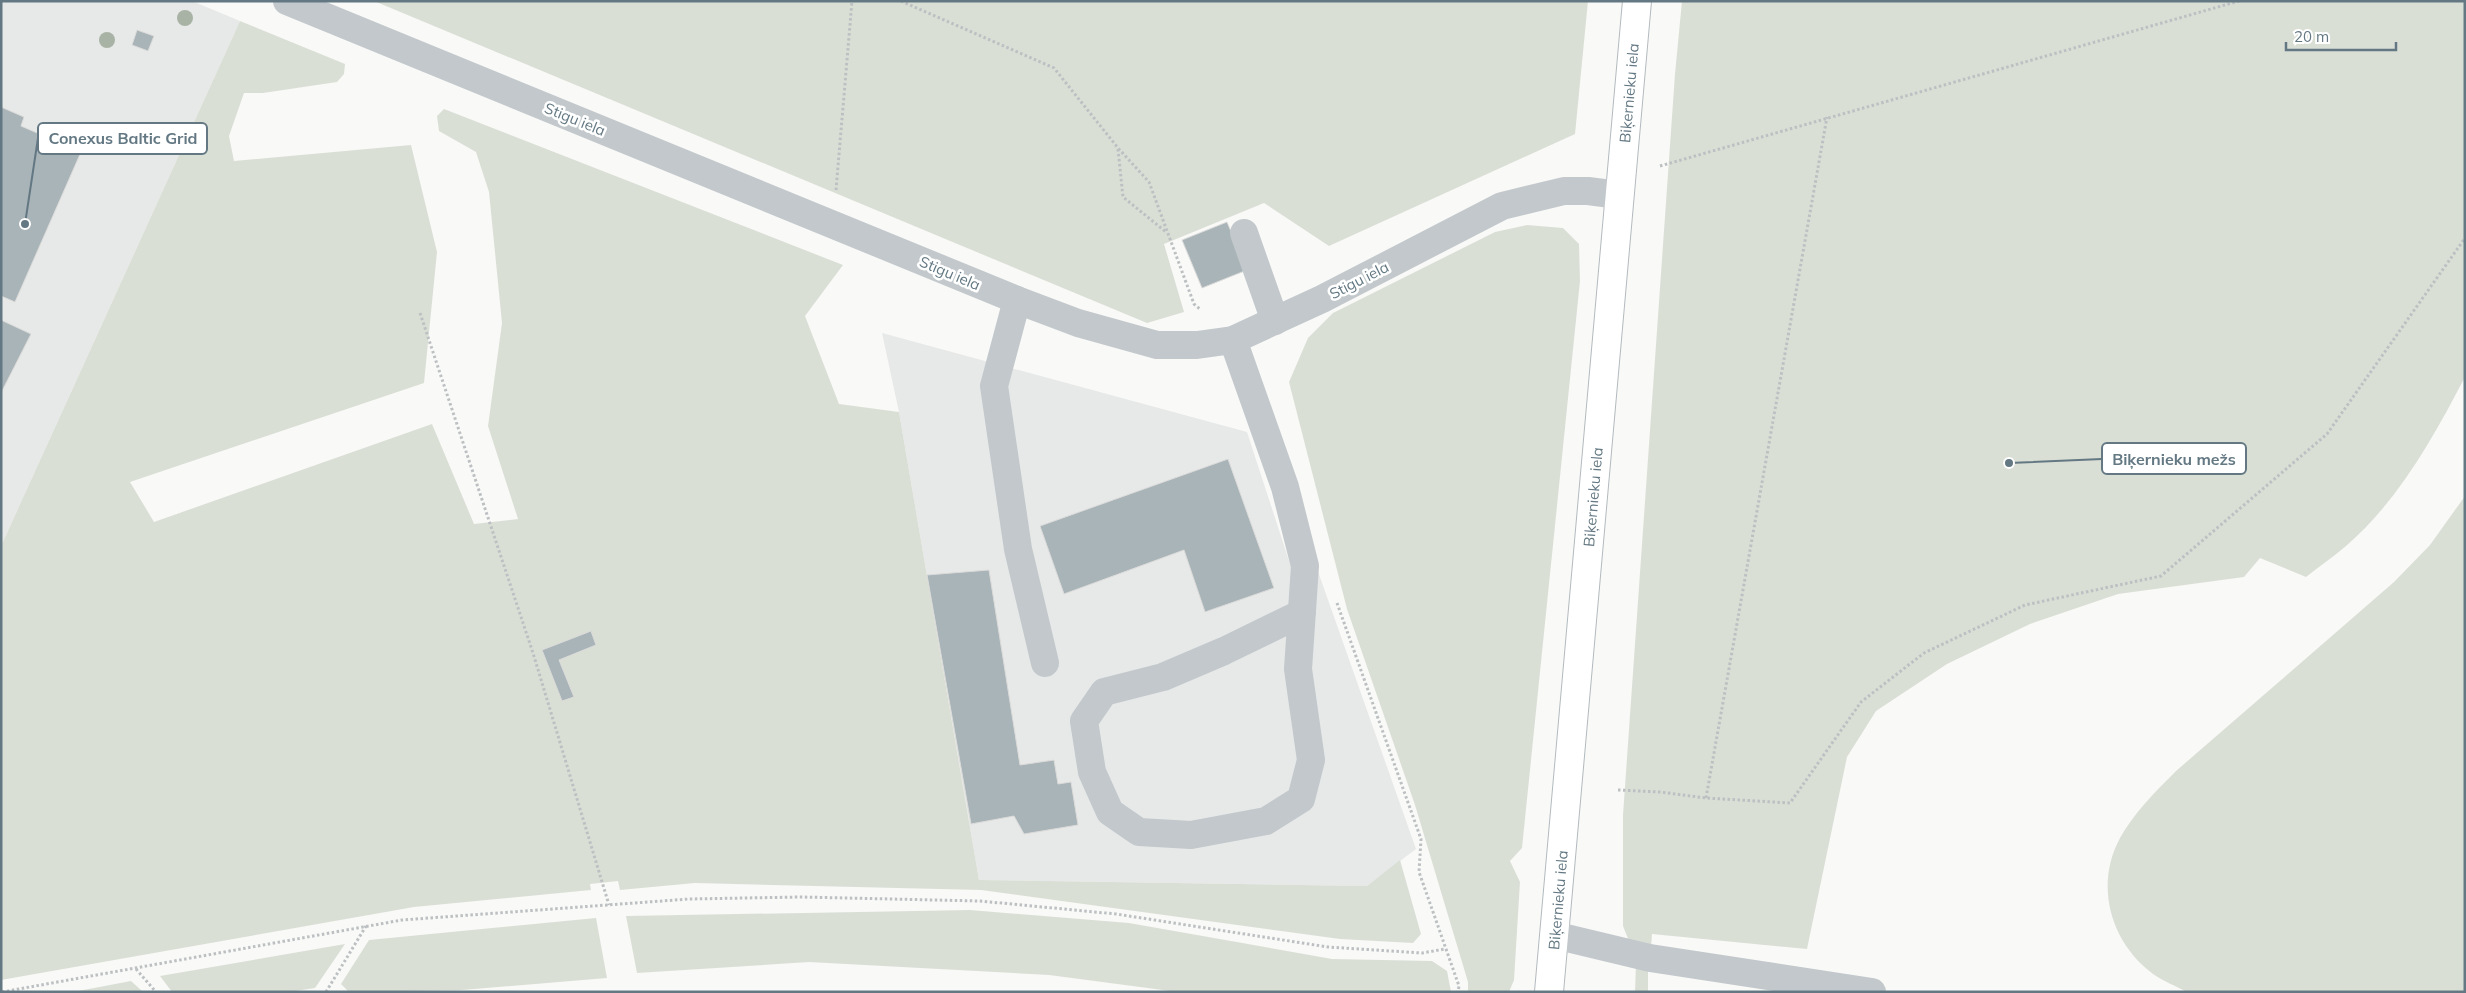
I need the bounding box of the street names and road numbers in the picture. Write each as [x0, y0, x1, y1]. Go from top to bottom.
street label: Biķernieku iela [1615, 42, 1643, 144]
street label: Stigu iela [542, 98, 608, 140]
street label: Stigu iela [917, 252, 983, 294]
street label: Stigu iela [1326, 257, 1392, 303]
street label: Biķernieku iela [1579, 446, 1607, 548]
street label: Biķernieku iela [1544, 849, 1572, 951]

